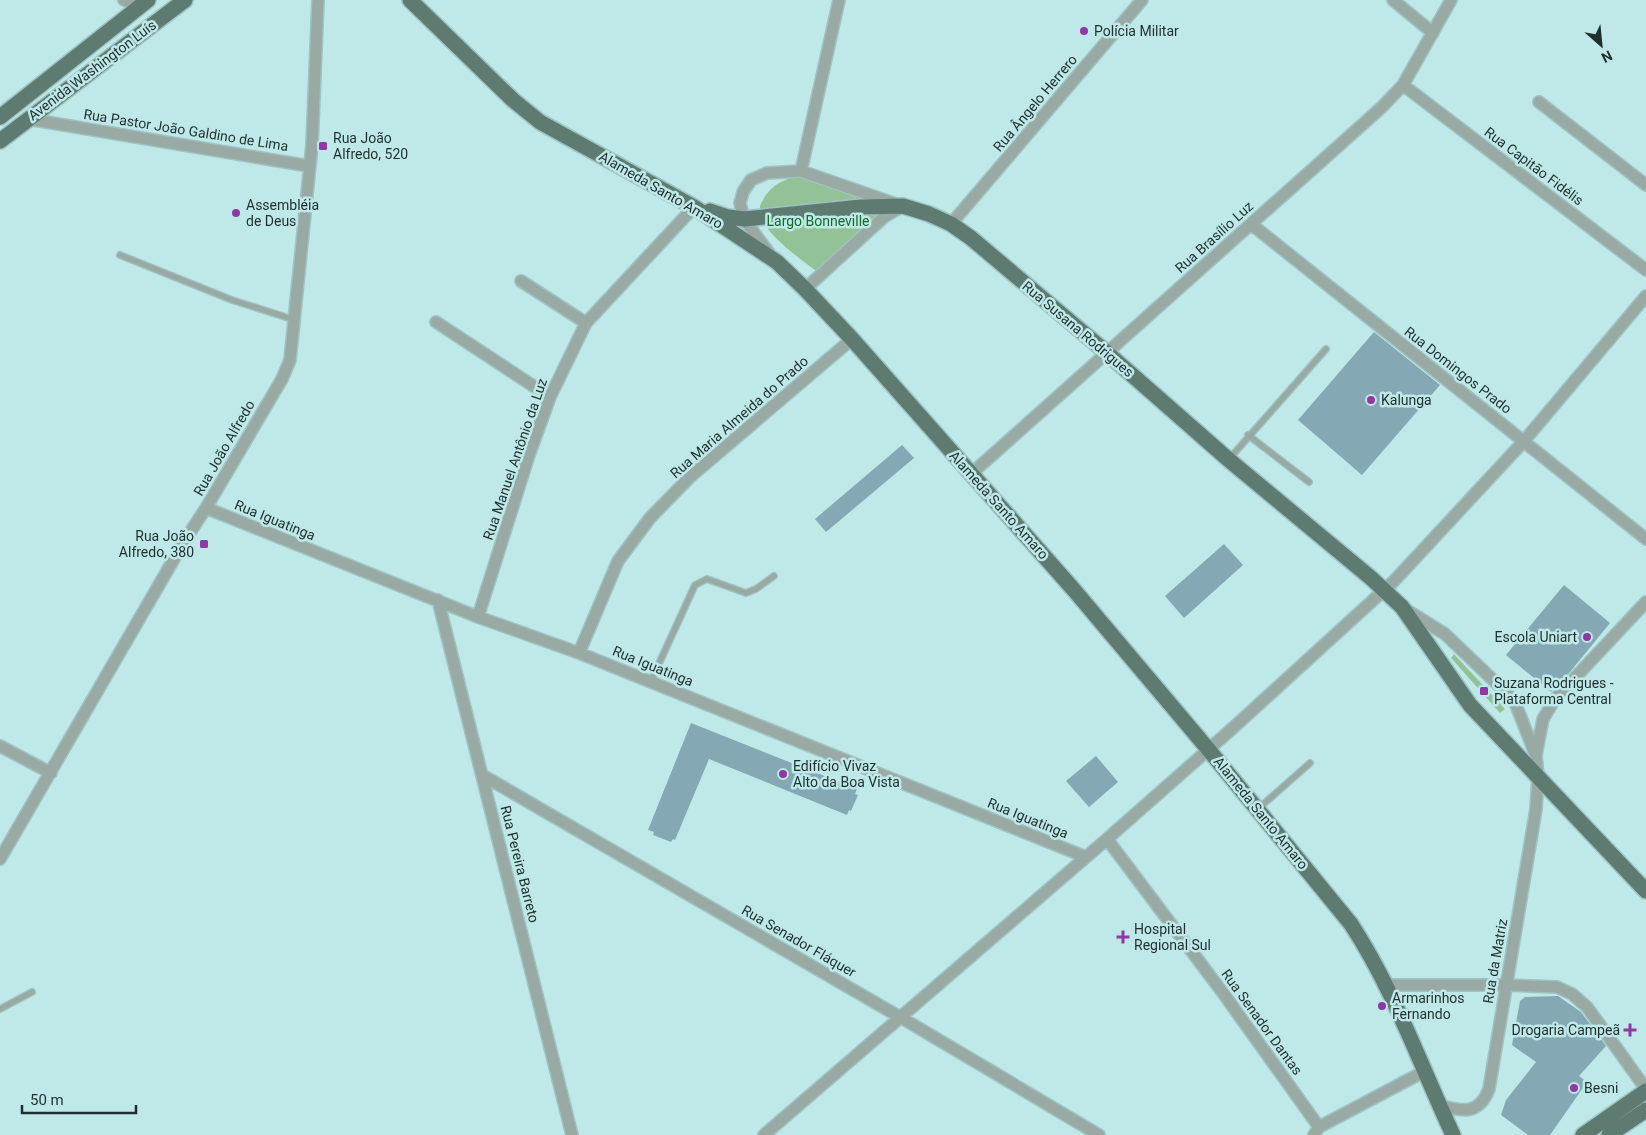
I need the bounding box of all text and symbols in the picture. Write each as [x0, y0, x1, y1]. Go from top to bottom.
street label: Avenida Washington Luís [25, 17, 159, 123]
north arrow [1576, 20, 1626, 70]
place label: Polícia Militar [1094, 23, 1179, 39]
marker: Polícia Militar [1078, 25, 1090, 37]
text: N [1599, 47, 1615, 66]
street label: Rua Ângelo Herrero [989, 51, 1080, 155]
street label: Rua Pastor João Galdino de Lima [82, 106, 290, 154]
street label: Rua Capitão Fidélis [1481, 124, 1587, 208]
place label: Rua João Alfredo, 520 [333, 130, 408, 162]
marker: Rua João Alfredo, 520 [317, 140, 329, 152]
street label: Alameda Santo Amaro [596, 148, 726, 232]
place label: Assembléia de Deus [246, 197, 319, 229]
street label: Rua Brasílio Luz [1172, 198, 1256, 276]
marker: Assembléia de Deus [230, 207, 242, 219]
park label: Largo Bonneville [766, 213, 870, 229]
street label: Rua Susana Rodrigues [1019, 278, 1137, 380]
street label: Rua Domingos Prado [1401, 323, 1515, 417]
street label: Rua Maria Almeida do Prado [667, 353, 811, 481]
street label: Rua Manuel Antônio da Luz [480, 376, 550, 542]
place label: Kalunga [1381, 392, 1432, 408]
marker: Kalunga [1365, 394, 1377, 406]
street label: Rua João Alfredo [190, 397, 258, 499]
street label: Alameda Santo Amaro [946, 448, 1052, 562]
street label: Rua Iguatinga [232, 497, 318, 543]
place label: Rua João Alfredo, 380 [119, 528, 194, 560]
marker: Rua João Alfredo, 380 [198, 538, 210, 550]
place label: Escola Uniart [1495, 629, 1577, 645]
marker: Escola Uniart [1581, 631, 1593, 643]
street label: Rua Iguatinga [610, 643, 696, 689]
place label: Suzana Rodrigues - Plataforma Central [1494, 675, 1614, 707]
marker: Suzana Rodrigues - Plataforma Central [1478, 685, 1490, 697]
street label: Alameda Santo Amaro [1211, 754, 1311, 872]
place label: Edifício Vivaz Alto da Boa Vista [793, 758, 900, 790]
marker: Edifício Vivaz Alto da Boa Vista [777, 768, 789, 780]
street label: Rua Iguatinga [985, 795, 1071, 841]
street label: Rua Pereira Barreto [498, 804, 542, 924]
street label: Rua Senador Fláquer [739, 902, 859, 980]
street label: Rua da Matriz [1480, 917, 1510, 1005]
place label: Hospital Regional Sul [1134, 921, 1211, 953]
marker: Hospital Regional Sul [1116, 930, 1130, 944]
street label: Rua Senador Dantas [1218, 966, 1306, 1078]
place label: Armarinhos Fernando [1392, 990, 1465, 1022]
marker: Armarinhos Fernando [1376, 1000, 1388, 1012]
place label: Drogaria Campeã [1512, 1022, 1620, 1038]
marker: Drogaria Campeã [1624, 1024, 1636, 1036]
place label: Besni [1584, 1080, 1619, 1096]
scale bar [22, 1082, 136, 1114]
marker: Besni [1568, 1082, 1580, 1094]
text: 50 m [30, 1091, 64, 1109]

